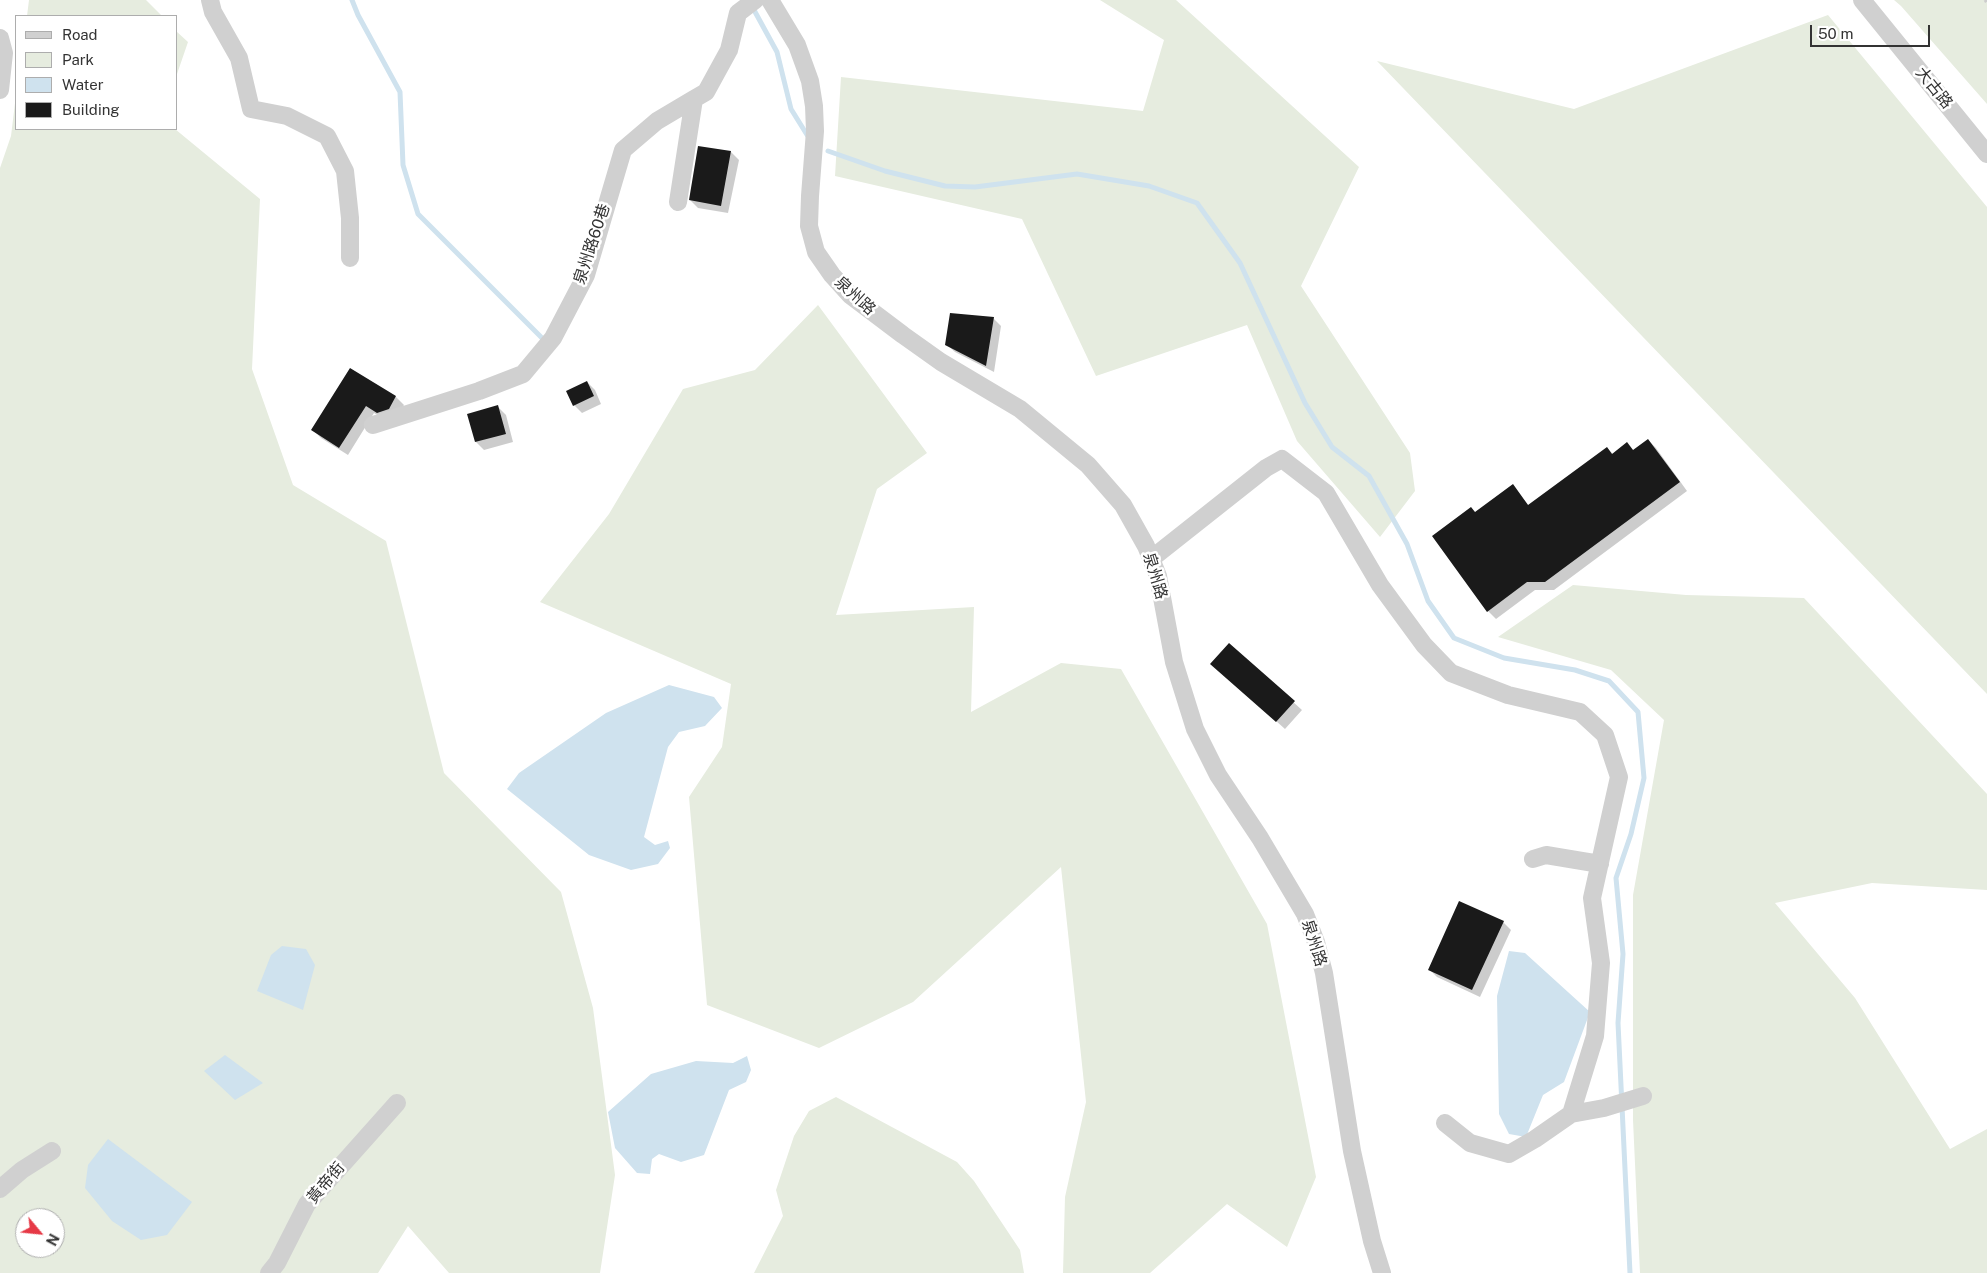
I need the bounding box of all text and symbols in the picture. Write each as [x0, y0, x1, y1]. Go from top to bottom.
legend [15, 15, 178, 130]
scale bar [1812, 15, 1932, 47]
text: 50 m [1818, 25, 1853, 42]
text: Road [62, 26, 98, 43]
text: Park [62, 51, 94, 68]
street label: 大古路 [1911, 63, 1957, 113]
text: Water [62, 76, 104, 93]
text: Building [62, 101, 120, 118]
street label: 泉州路60巷 [570, 201, 614, 287]
street label: 泉州路 [831, 273, 879, 319]
street label: 泉州路 [1139, 550, 1171, 602]
street label: 泉州路 [1297, 917, 1331, 969]
street label: 黃帝街 [303, 1158, 349, 1208]
north arrow [15, 1208, 65, 1258]
text: N [43, 1231, 62, 1248]

